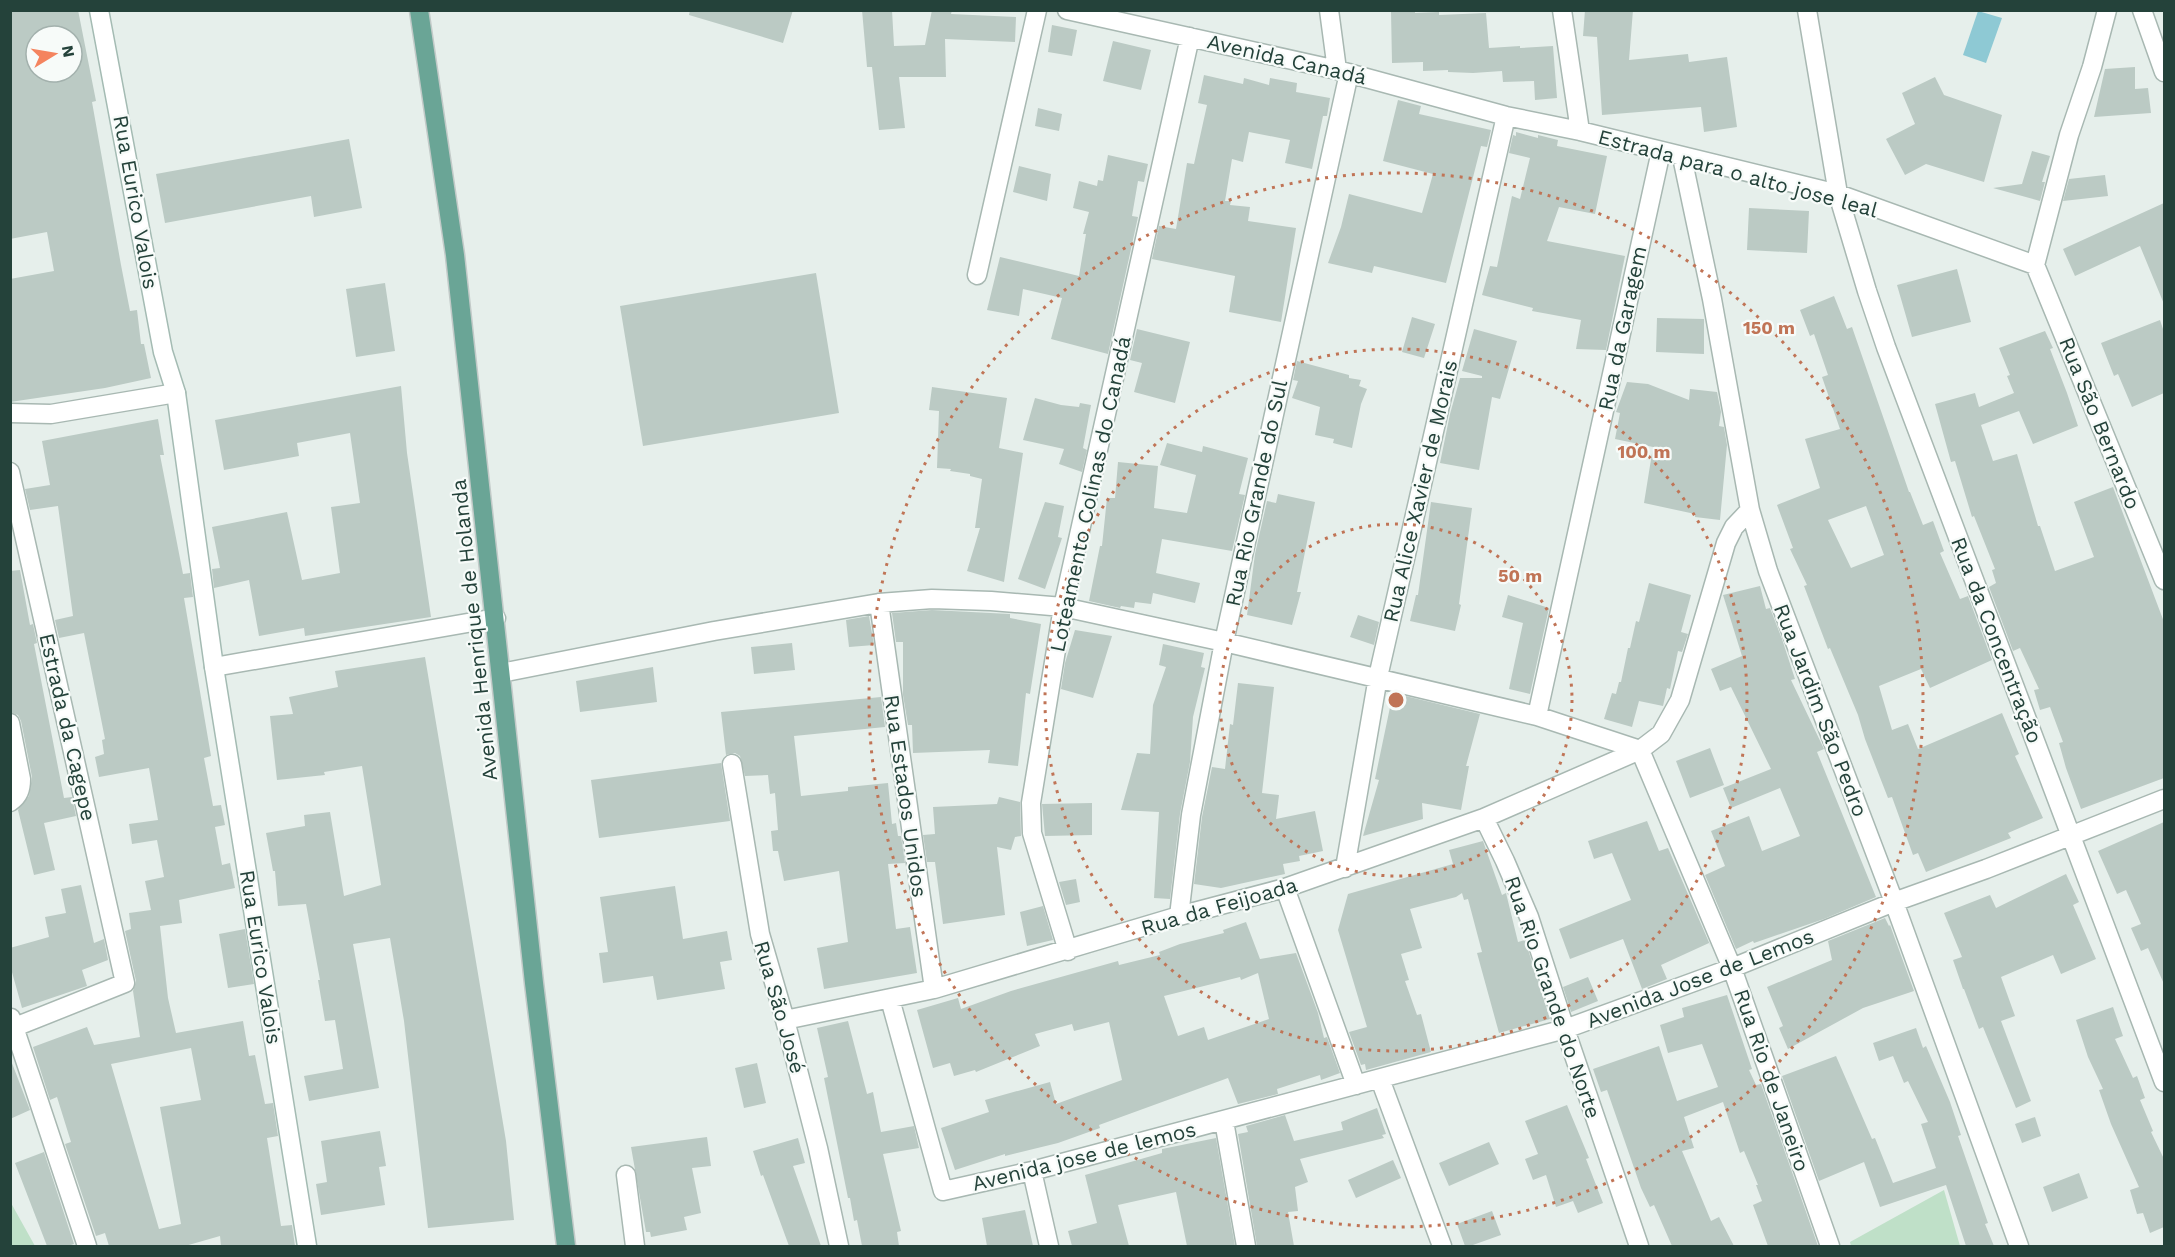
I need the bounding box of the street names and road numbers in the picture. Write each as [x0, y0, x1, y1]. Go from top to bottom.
street label: Avenida Canadá [1205, 29, 1369, 90]
street label: Rua Eurico Valois [108, 113, 164, 291]
street label: Estrada para o alto jose leal [1595, 124, 1881, 223]
street label: Rua da Garagem [1592, 243, 1652, 413]
street label: Rua São Bernardo [2054, 333, 2146, 513]
street label: Loteamento Colinas do Canadá [1044, 334, 1136, 654]
street label: Rua Alice Xavier de Morais [1378, 357, 1462, 625]
street label: Rua Rio Grande do Sul [1220, 377, 1292, 609]
street label: Avenida Henrique de Holanda [446, 478, 502, 782]
street label: Rua da Concentração [1946, 533, 2048, 747]
street label: Rua Jardim São Pedro [1769, 600, 1873, 820]
street label: Estrada da Cagepe [34, 631, 102, 823]
street label: Rua Estados Unidos [879, 693, 933, 899]
street label: Rua Eurico Valois [235, 868, 287, 1046]
street label: Rua da Feijoada [1138, 872, 1300, 940]
street label: Rua Rio Grande do Norte [1500, 872, 1606, 1122]
street label: Avenida Jose de Lemos [1583, 923, 1817, 1033]
street label: Rua São José [749, 938, 811, 1076]
street label: Rua Rio de Janeiro [1729, 985, 1815, 1175]
street label: Avenida jose de lemos [970, 1116, 1198, 1196]

